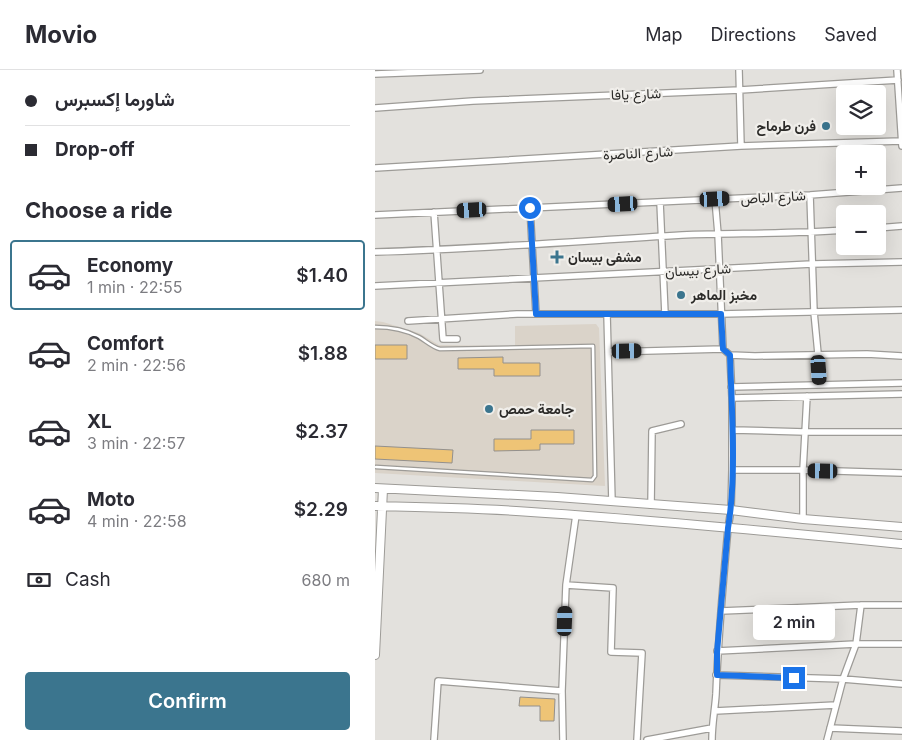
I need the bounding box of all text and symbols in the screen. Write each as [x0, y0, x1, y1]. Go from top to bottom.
text: Movio [25, 20, 97, 49]
text: Map [645, 24, 683, 45]
text: Directions [711, 24, 796, 45]
text: Saved [824, 24, 877, 45]
street label: شارع يافا [611, 84, 661, 106]
map controls [836, 85, 886, 255]
button: layers [836, 85, 886, 135]
text: شاورما إكسبرس [55, 88, 175, 111]
place label: فرن طرماح [756, 117, 816, 136]
marker: فرن طرماح [820, 120, 832, 132]
text: Drop-off [55, 138, 135, 161]
street label: شارع الناصرة [602, 142, 674, 166]
button: + [836, 145, 886, 195]
street label: شارع الباص [740, 186, 806, 210]
car [699, 191, 730, 207]
car [607, 196, 638, 212]
text: Choose a ride [25, 197, 173, 223]
route start [519, 197, 541, 219]
car [456, 202, 487, 218]
button: − [836, 205, 886, 255]
place label: مشفى بيسان [568, 248, 642, 266]
marker: مشفى بيسان [550, 250, 564, 264]
icon: car [27, 253, 72, 298]
text: Economy [87, 254, 173, 277]
street label: شارع بيسان [664, 259, 732, 283]
text: $1.40 [296, 264, 348, 287]
text: 1 min · 22:55 [87, 277, 183, 297]
place label: مخبز الماهر [690, 286, 757, 304]
marker: مخبز الماهر [675, 289, 687, 301]
icon: car [27, 331, 72, 376]
text: Comfort [87, 332, 164, 355]
text: $1.88 [298, 342, 348, 365]
car [611, 343, 642, 359]
text: 2 min · 22:56 [87, 355, 186, 375]
car [810, 355, 827, 385]
place label: جامعة حمص [499, 400, 575, 418]
marker: جامعة حمص [483, 403, 495, 415]
icon: car [27, 409, 72, 454]
text: XL [87, 410, 112, 433]
text: $2.37 [295, 420, 348, 443]
text: 3 min · 22:57 [87, 433, 185, 453]
car [807, 463, 838, 479]
icon: car [27, 487, 72, 532]
text: Moto [87, 488, 135, 511]
text: $2.29 [294, 498, 348, 521]
text: 4 min · 22:58 [87, 511, 187, 531]
icon: cash [25, 566, 53, 594]
text: Cash [65, 568, 111, 591]
text: 680 m [302, 570, 350, 590]
car [556, 606, 573, 636]
callout: 2 min [753, 606, 835, 640]
text: 2 min [773, 612, 815, 632]
route end [783, 667, 805, 689]
button: Confirm [25, 672, 350, 730]

